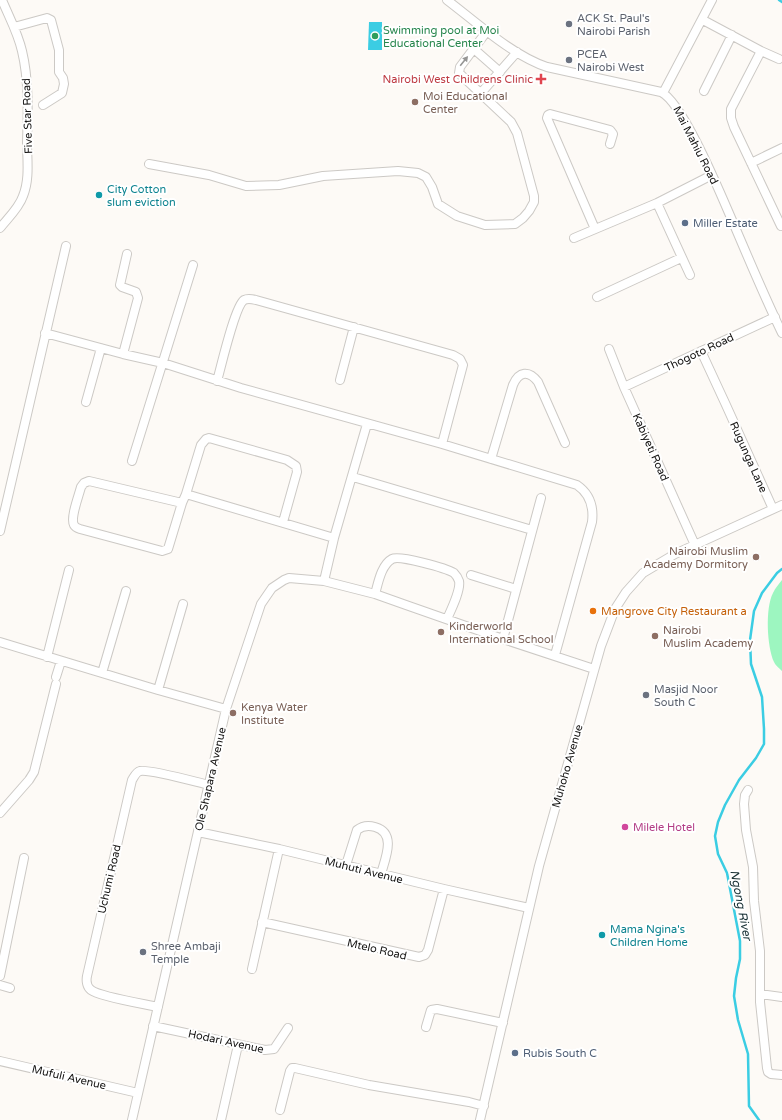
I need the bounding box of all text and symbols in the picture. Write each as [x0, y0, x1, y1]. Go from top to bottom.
place label: ACK St. Paul's Nairobi Parish [577, 12, 650, 38]
marker: ACK St. Paul's Nairobi Parish [564, 19, 574, 29]
place label: Swimming pool at Moi Educational Center [383, 24, 499, 50]
marker: Swimming pool at Moi Educational Center [370, 31, 380, 41]
place label: PCEA Nairobi West [577, 48, 644, 74]
one-way arrow [460, 55, 469, 66]
marker: PCEA Nairobi West [564, 55, 574, 65]
place label: Nairobi West Childrens Clinic [383, 73, 533, 86]
marker: Nairobi West Childrens Clinic [536, 74, 546, 84]
street label: Five Star Road [20, 78, 35, 154]
place label: Moi Educational Center [423, 90, 507, 116]
marker: Moi Educational Center [410, 97, 420, 107]
street label: Mai Mahiu Road [670, 104, 721, 186]
place label: City Cotton slum eviction [107, 183, 176, 209]
marker: City Cotton slum eviction [94, 190, 104, 200]
place label: Miller Estate [693, 217, 758, 230]
marker: Miller Estate [680, 218, 690, 228]
street label: Thogoto Road [663, 331, 736, 374]
street label: Kabiyeti Road [630, 411, 671, 483]
street label: Rugunga Lane [727, 420, 770, 495]
place label: Nairobi Muslim Academy Dormitory [643, 545, 748, 571]
marker: Nairobi Muslim Academy Dormitory [751, 552, 761, 562]
place label: Mangrove City Restaurant a [601, 605, 747, 618]
marker: Mangrove City Restaurant a [588, 606, 598, 616]
place label: Kinderworld International School [449, 620, 553, 646]
place label: Nairobi Muslim Academy [663, 624, 753, 650]
marker: Kinderworld International School [436, 627, 446, 637]
marker: Nairobi Muslim Academy [650, 631, 660, 641]
place label: Masjid Noor South C [654, 683, 718, 709]
marker: Masjid Noor South C [641, 690, 651, 700]
place label: Kenya Water Institute [241, 701, 308, 727]
marker: Kenya Water Institute [228, 708, 238, 718]
street label: Muhoho Avenue [549, 723, 586, 809]
street label: Ole Shapara Avenue [192, 726, 229, 832]
place label: Milele Hotel [633, 821, 695, 834]
marker: Milele Hotel [620, 822, 630, 832]
street label: Uchumi Road [95, 843, 124, 915]
street label: Muhuti Avenue [324, 855, 404, 886]
water label: Ngong River [727, 869, 755, 943]
place label: Mama Ngina's Children Home [610, 923, 688, 949]
marker: Mama Ngina's Children Home [597, 930, 607, 940]
street label: Mtelo Road [346, 936, 408, 963]
place label: Shree Ambaji Temple [151, 940, 221, 966]
marker: Shree Ambaji Temple [138, 947, 148, 957]
street label: Hodari Avenue [187, 1027, 265, 1056]
place label: Rubis South C [523, 1047, 597, 1060]
marker: Rubis South C [510, 1048, 520, 1058]
street label: Mufuli Avenue [30, 1063, 107, 1092]

